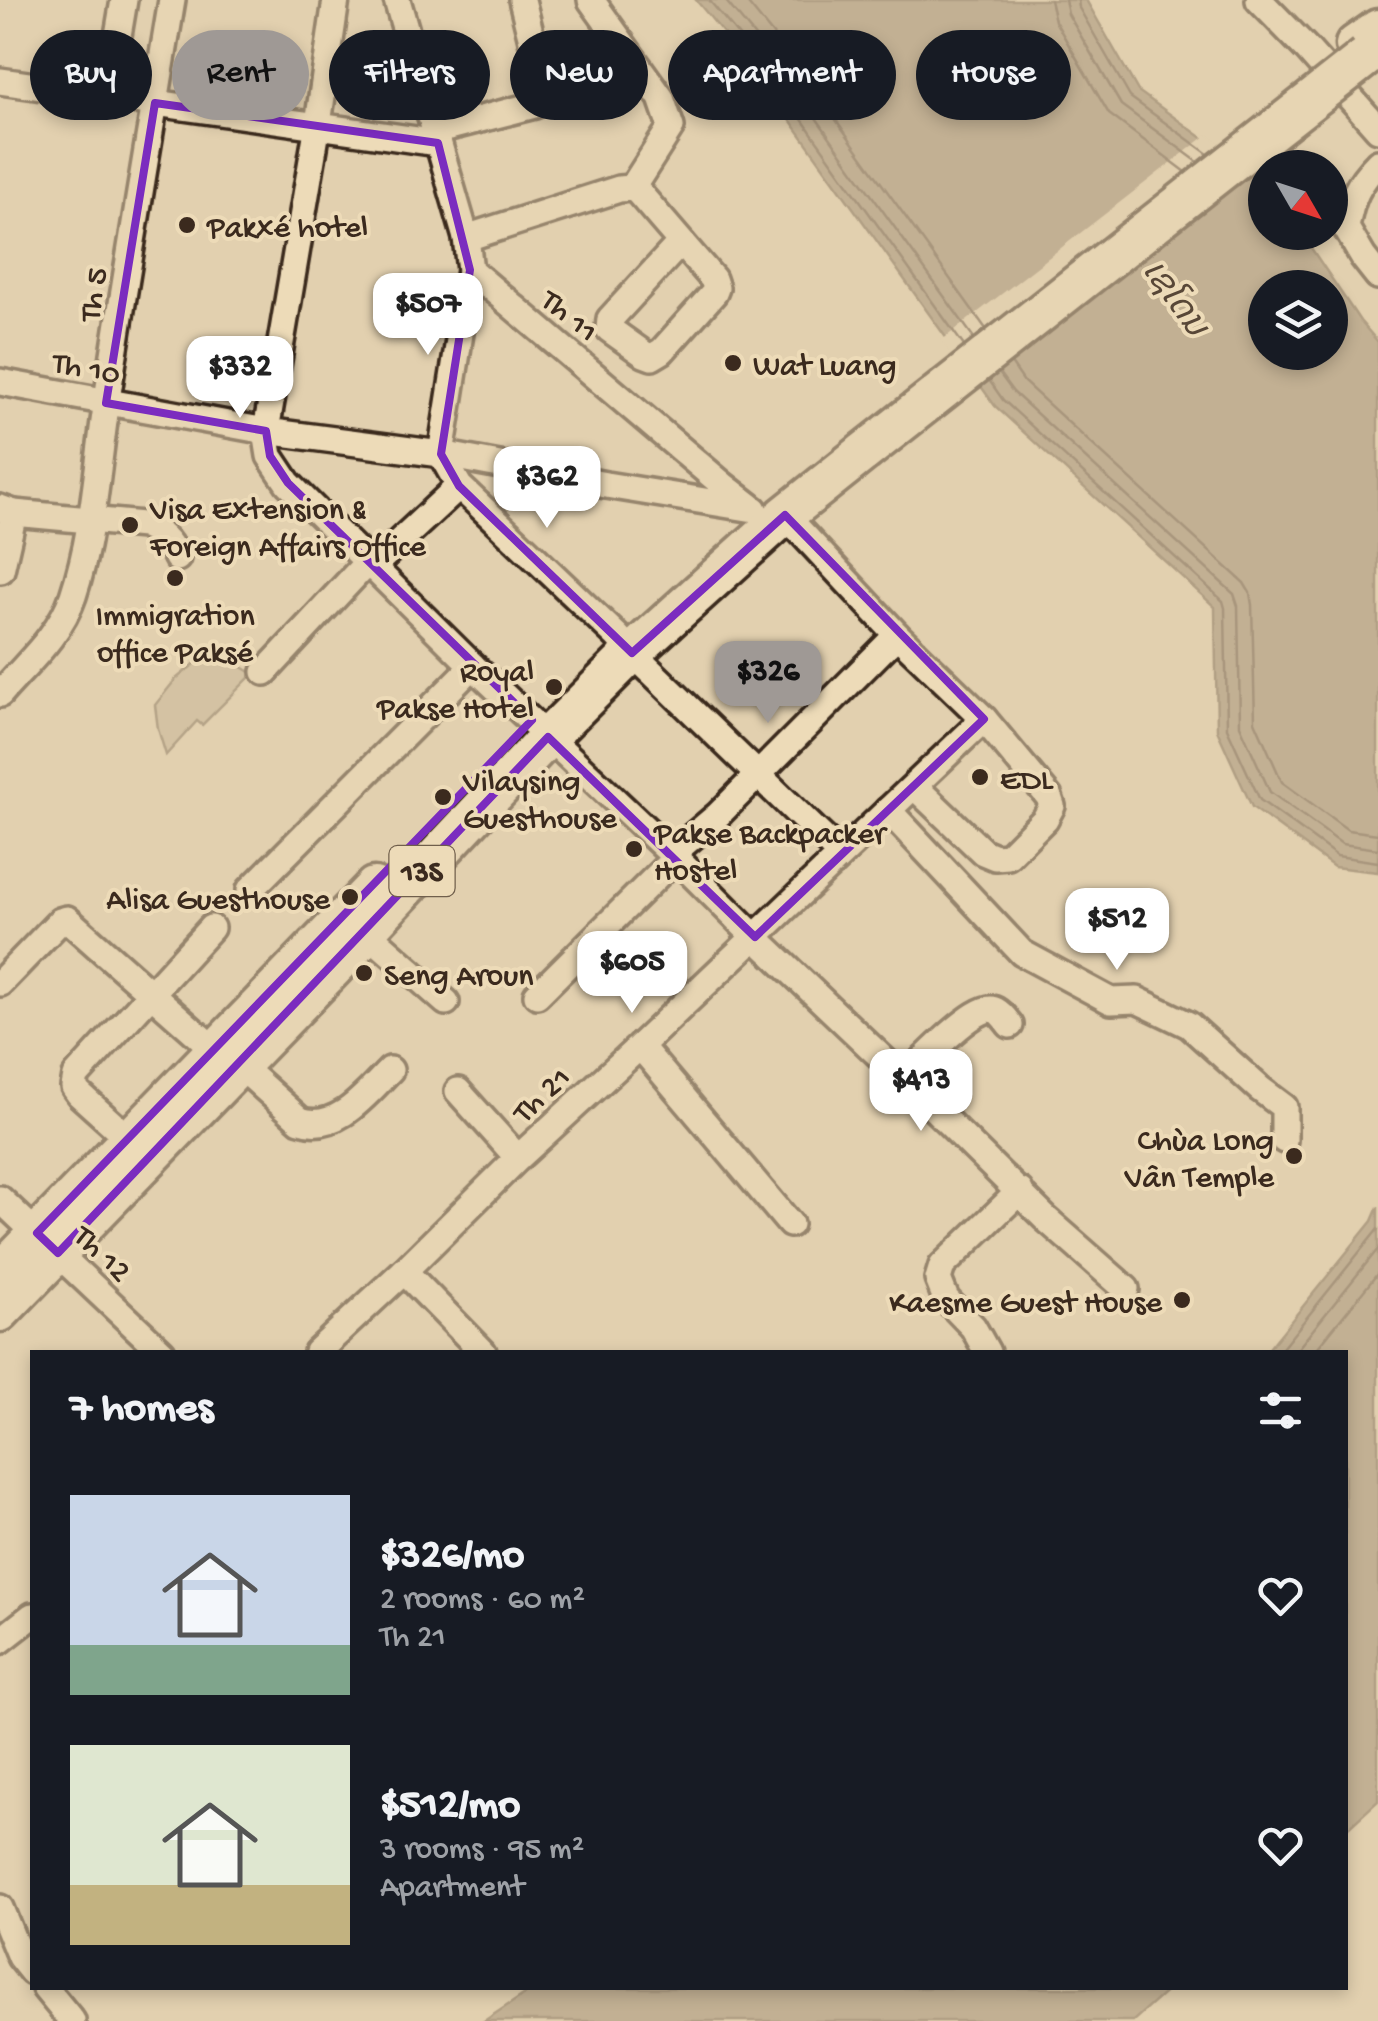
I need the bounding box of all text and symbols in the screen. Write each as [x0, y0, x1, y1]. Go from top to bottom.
chip: Buy [30, 30, 152, 120]
chip: Rent [172, 30, 309, 120]
chip: Filters [329, 30, 490, 120]
chip: New [510, 30, 648, 120]
chip: Apartment [668, 30, 896, 120]
chip: House [916, 30, 1071, 120]
north arrow [1248, 150, 1348, 250]
map controls [1248, 150, 1348, 370]
place label: Pakxé hotel [206, 211, 368, 249]
marker: Pakxé hotel [176, 214, 198, 236]
water label: ເຊໂດນ [1131, 252, 1218, 349]
street label: Th 5 [73, 265, 119, 326]
button: layers [1248, 270, 1348, 370]
pin: $507 [369, 273, 487, 358]
street label: Th 11 [530, 282, 604, 353]
text: $507 [395, 286, 461, 324]
pin: $332 [181, 336, 299, 421]
street label: Th 10 [47, 345, 123, 396]
text: $332 [208, 349, 272, 387]
place label: Wat Luang [753, 349, 897, 387]
marker: Wat Luang [722, 352, 744, 374]
pin: $362 [488, 446, 606, 531]
text: $362 [516, 459, 578, 497]
place label: Visa Extension & Foreign Affairs Office [149, 493, 426, 568]
marker: Visa Extension & Foreign Affairs Office [119, 514, 141, 536]
marker: Immigration office Paksé [164, 567, 186, 589]
place label: Immigration office Paksé [95, 599, 255, 674]
pin: $326 [709, 641, 827, 726]
text: $326 [737, 654, 799, 692]
place label: Royal Pakse Hotel [376, 655, 534, 730]
marker: Royal Pakse Hotel [543, 676, 565, 698]
place label: EDL [1000, 763, 1054, 801]
place label: Vilaysing Guesthouse [462, 765, 617, 840]
marker: EDL [969, 766, 991, 788]
marker: Vilaysing Guesthouse [432, 786, 454, 808]
place label: Pakse Backpacker Hostel [653, 817, 888, 892]
marker: Pakse Backpacker Hostel [623, 838, 645, 860]
road number: 13S [390, 846, 454, 896]
place label: Alisa Guesthouse [106, 883, 330, 921]
marker: Alisa Guesthouse [339, 886, 361, 908]
pin: $512 [1058, 888, 1176, 973]
text: $512 [1087, 901, 1147, 939]
pin: $605 [573, 931, 691, 1016]
text: $605 [599, 944, 665, 982]
place label: Seng Aroun [384, 959, 533, 997]
marker: Seng Aroun [353, 962, 375, 984]
pin: $413 [862, 1049, 980, 1134]
street label: Th 21 [505, 1060, 580, 1134]
text: $413 [891, 1062, 951, 1100]
place label: Chùa Long Vân Temple [1124, 1124, 1274, 1199]
marker: Chùa Long Vân Temple [1283, 1145, 1305, 1167]
street label: Th 12 [62, 1218, 137, 1292]
place label: Kaesme Guest House [889, 1286, 1162, 1324]
marker: Kaesme Guest House [1171, 1289, 1193, 1311]
icon: filters [1253, 1383, 1308, 1438]
text: 7 homes [70, 1386, 213, 1435]
text: $326/mo [380, 1533, 524, 1582]
icon: home [150, 1535, 270, 1655]
icon: heart [1253, 1568, 1308, 1623]
text: 2 rooms · 60 m² [380, 1582, 585, 1620]
text: Th 21 [380, 1620, 446, 1658]
text: $512/mo [380, 1783, 520, 1832]
icon: home [150, 1785, 270, 1905]
icon: heart [1253, 1818, 1308, 1873]
text: 3 rooms · 95 m² [380, 1832, 584, 1870]
text: Apartment [380, 1870, 524, 1908]

